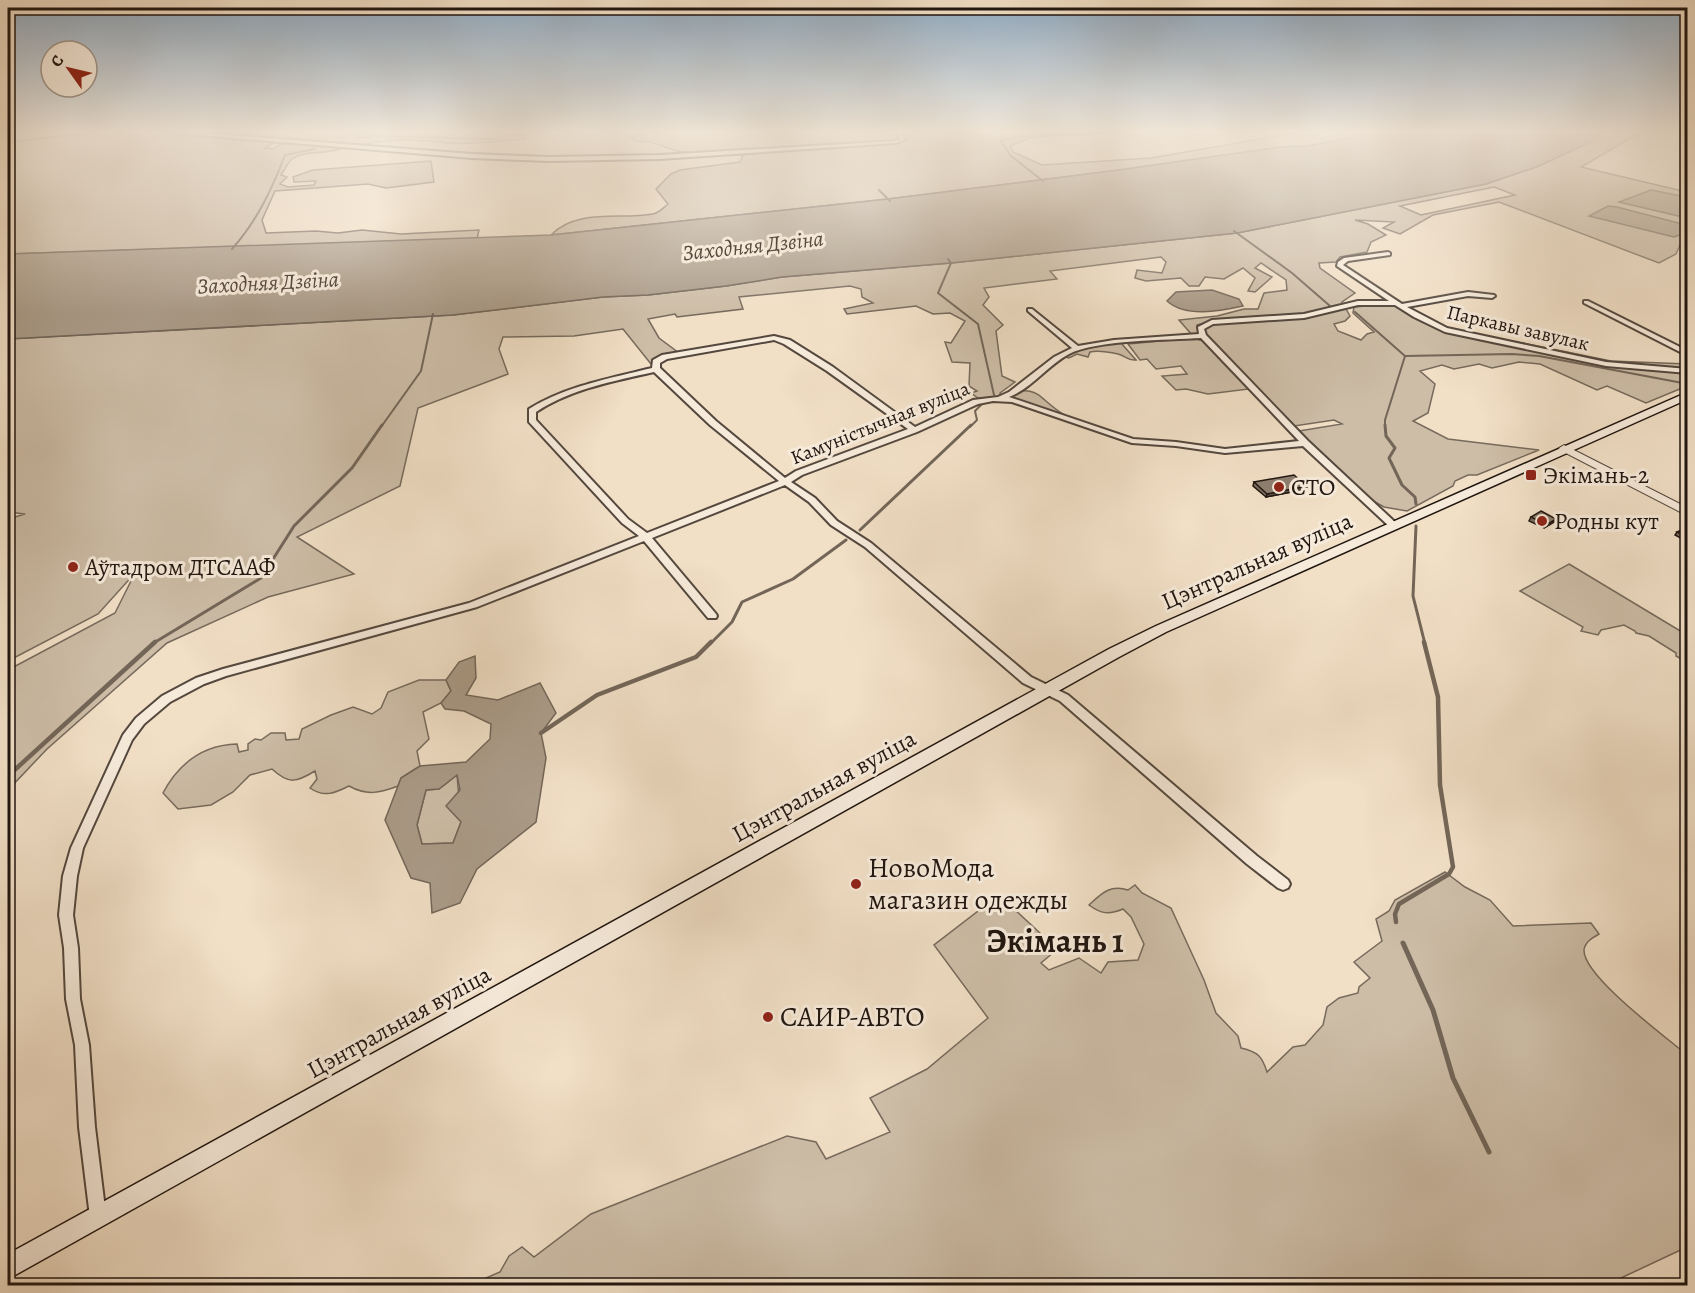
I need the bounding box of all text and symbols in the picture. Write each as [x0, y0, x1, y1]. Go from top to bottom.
north arrow [39, 39, 99, 99]
text: С [46, 51, 69, 71]
water label: Заходняя Дзвіна [681, 224, 825, 268]
water label: Заходняя Дзвіна [196, 264, 340, 302]
street label: Паркавы завулак [1444, 298, 1592, 358]
street label: Камуністычная вуліца [786, 374, 974, 471]
place label: Экімань-2 [1543, 459, 1649, 491]
marker: Экімань-2 [1524, 468, 1538, 482]
place label: СТО [1291, 471, 1335, 503]
marker: СТО [1272, 480, 1286, 494]
street label: Цэнтральная вуліца [1157, 505, 1357, 617]
place label: Родны кут [1554, 505, 1659, 537]
marker: Родны кут [1535, 514, 1549, 528]
place label: Аўтадром ДТСААФ [84, 551, 276, 583]
marker: Аўтадром ДТСААФ [66, 560, 80, 574]
street label: Цэнтральная вуліца [726, 722, 922, 850]
place label: НовоМода магазин одежды [868, 849, 1068, 919]
marker: НовоМода магазин одежды [849, 877, 863, 891]
district label: Экімань 1 [986, 918, 1124, 963]
street label: Цэнтральная вуліца [301, 958, 497, 1086]
place label: САИР-АВТО [780, 998, 925, 1036]
marker: САИР-АВТО [761, 1010, 775, 1024]

